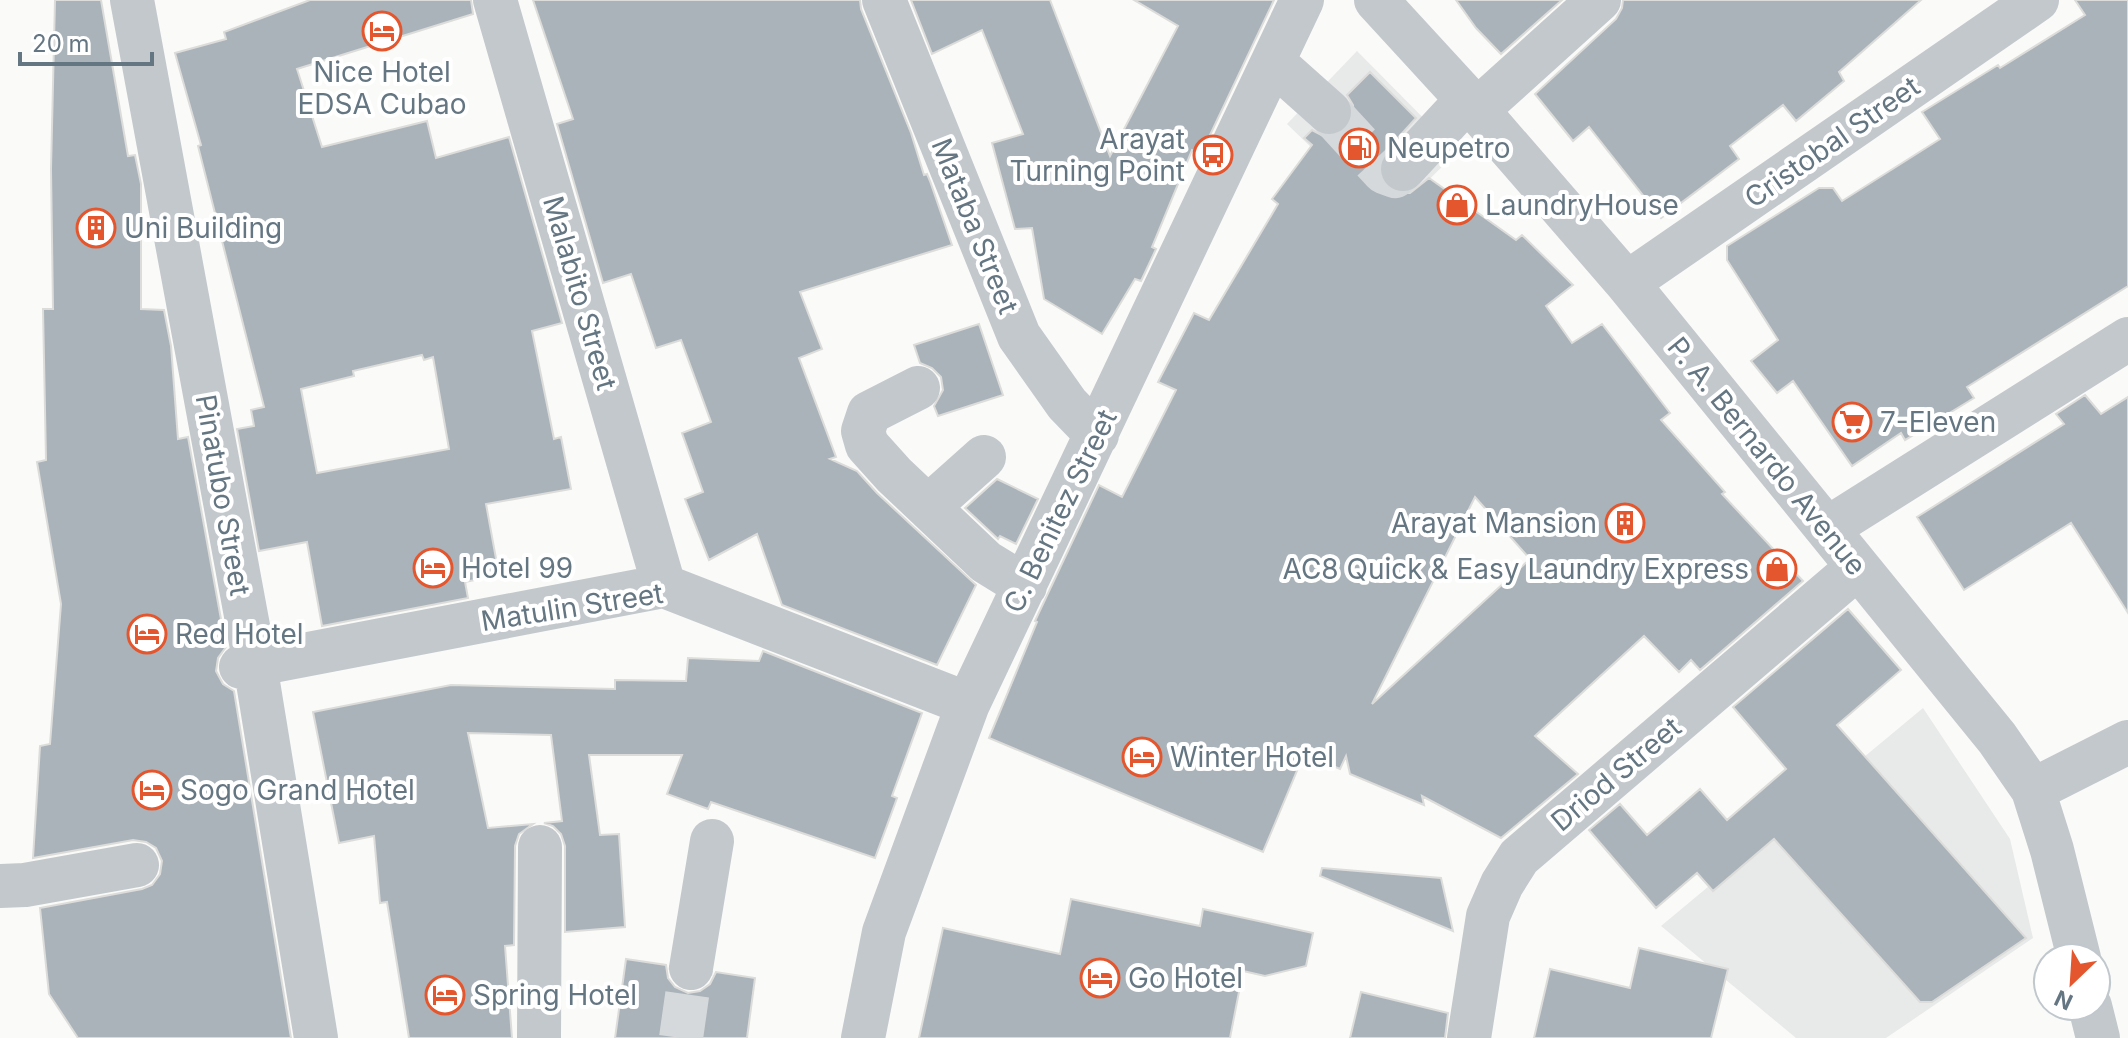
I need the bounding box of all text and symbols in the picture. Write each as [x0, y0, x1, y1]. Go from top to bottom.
hotel icon: Nice Hotel EDSA Cubao [361, 10, 403, 52]
scale bar [20, 16, 152, 66]
text: 20 m [32, 29, 90, 58]
place label: Nice Hotel EDSA Cubao [297, 55, 467, 121]
street label: Cristobal Street [1738, 69, 1926, 215]
place label: Arayat Turning Point [1010, 122, 1185, 188]
fuel station icon: Neupetro [1338, 127, 1380, 169]
place label: Neupetro [1387, 131, 1510, 165]
street label: Mataba Street [924, 133, 1026, 319]
bus stop icon: Arayat Turning Point [1192, 134, 1234, 176]
shop icon: LaundryHouse [1436, 184, 1478, 226]
place label: LaundryHouse [1485, 188, 1679, 222]
street label: Malabito Street [536, 192, 624, 394]
building icon: Uni Building [75, 207, 117, 249]
place label: Uni Building [124, 211, 282, 245]
street label: P. A. Bernardo Avenue [1661, 330, 1873, 582]
street label: Pinatubo Street [189, 392, 257, 598]
supermarket icon: 7-Eleven [1831, 401, 1873, 443]
street label: C. Benitez Street [996, 404, 1124, 618]
place label: 7-Eleven [1880, 405, 1996, 439]
building icon: Arayat Mansion [1604, 502, 1646, 544]
place label: Arayat Mansion [1391, 506, 1597, 540]
hotel icon: Hotel 99 [412, 547, 454, 589]
shop icon: AC8 Quick & Easy Laundry Express [1756, 548, 1798, 590]
place label: Hotel 99 [461, 551, 573, 585]
place label: AC8 Quick & Easy Laundry Express [1283, 552, 1749, 586]
street label: Matulin Street [479, 576, 665, 638]
hotel icon: Red Hotel [126, 613, 168, 655]
place label: Red Hotel [175, 617, 304, 651]
street label: Driod Street [1544, 710, 1688, 838]
hotel icon: Winter Hotel [1121, 736, 1163, 778]
place label: Winter Hotel [1170, 740, 1334, 774]
hotel icon: Sogo Grand Hotel [131, 769, 173, 811]
place label: Sogo Grand Hotel [180, 773, 415, 807]
north arrow [2032, 942, 2112, 1022]
hotel icon: Go Hotel [1079, 957, 1121, 999]
place label: Go Hotel [1128, 961, 1243, 995]
hotel icon: Spring Hotel [424, 974, 466, 1016]
place label: Spring Hotel [473, 978, 637, 1012]
text: N [2050, 985, 2077, 1015]

